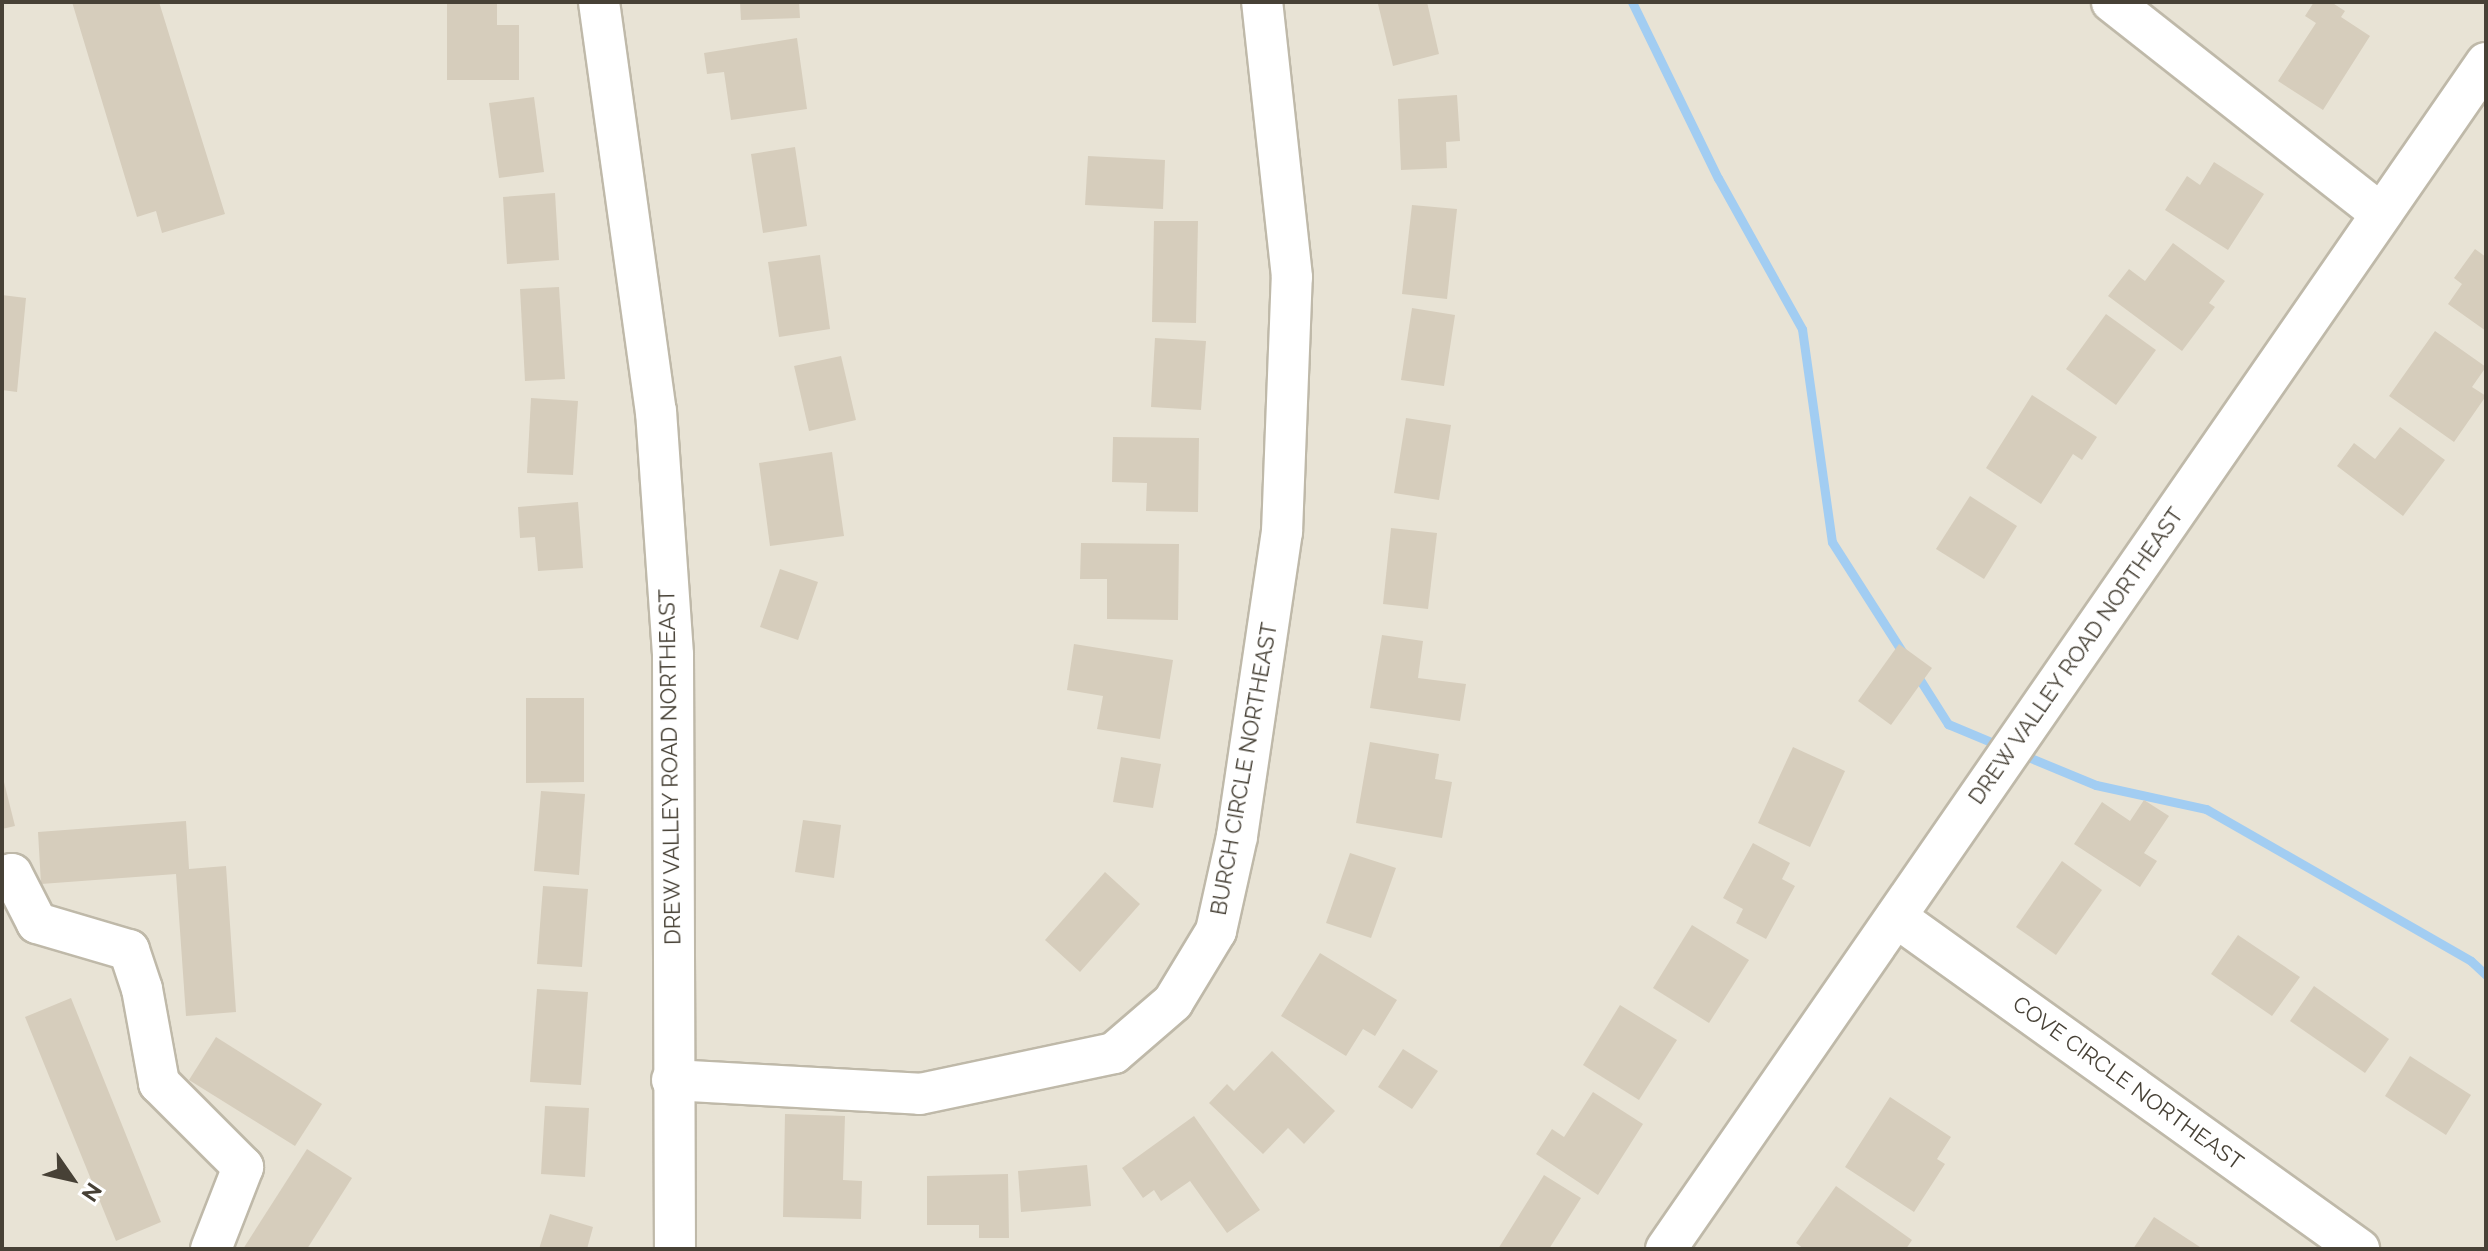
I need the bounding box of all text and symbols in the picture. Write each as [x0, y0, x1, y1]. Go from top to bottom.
street label: DREW VALLEY ROAD NORTHEAST [1962, 502, 2190, 810]
street label: DREW VALLEY ROAD NORTHEAST [654, 588, 686, 946]
street label: BURCH CIRCLE NORTHEAST [1205, 621, 1283, 917]
street label: COVE CIRCLE NORTHEAST [2007, 990, 2249, 1176]
north arrow [32, 1139, 112, 1219]
text: N [76, 1178, 107, 1207]

